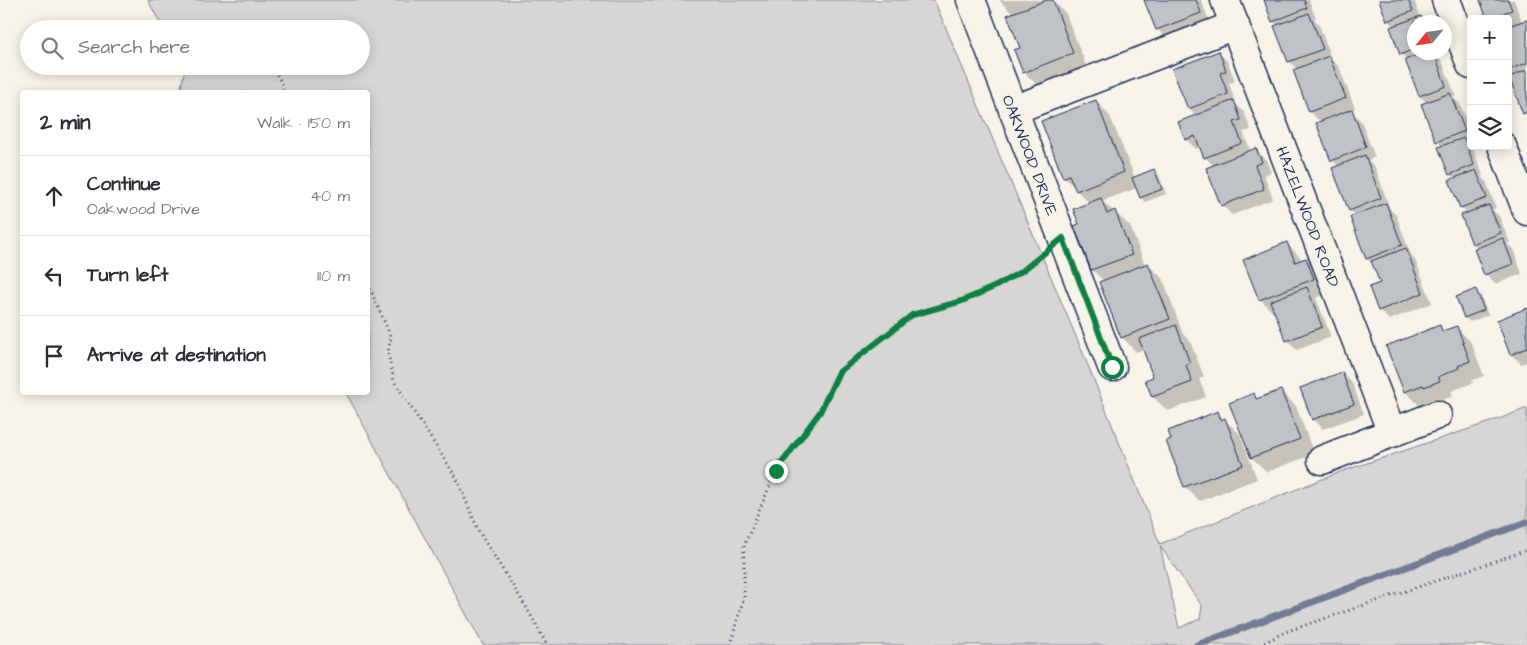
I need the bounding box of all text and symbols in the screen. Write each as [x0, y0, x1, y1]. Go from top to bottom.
north arrow [1407, 15, 1452, 60]
map controls [1467, 15, 1512, 150]
button: + [1467, 15, 1512, 60]
search box [20, 20, 370, 75]
icon: search [38, 34, 66, 62]
text: Search here [78, 34, 190, 61]
button: − [1467, 60, 1512, 105]
street label: OAKWOOD DRIVE [996, 92, 1063, 219]
button: layers [1467, 105, 1512, 150]
text: 2 min [40, 108, 90, 137]
text: Walk · 150 m [257, 112, 350, 134]
street label: HAZELWOOD ROAD [1270, 143, 1345, 290]
text: Continue [87, 171, 161, 198]
icon: ahead [40, 182, 68, 210]
text: 40 m [310, 185, 350, 207]
text: Oakwood Drive [87, 198, 200, 220]
icon: left [40, 262, 68, 290]
text: Turn left [87, 262, 168, 289]
text: 110 m [317, 265, 350, 287]
icon: arrive [40, 342, 68, 370]
text: Arrive at destination [87, 342, 266, 369]
route start [1101, 356, 1124, 379]
route end [765, 460, 788, 483]

